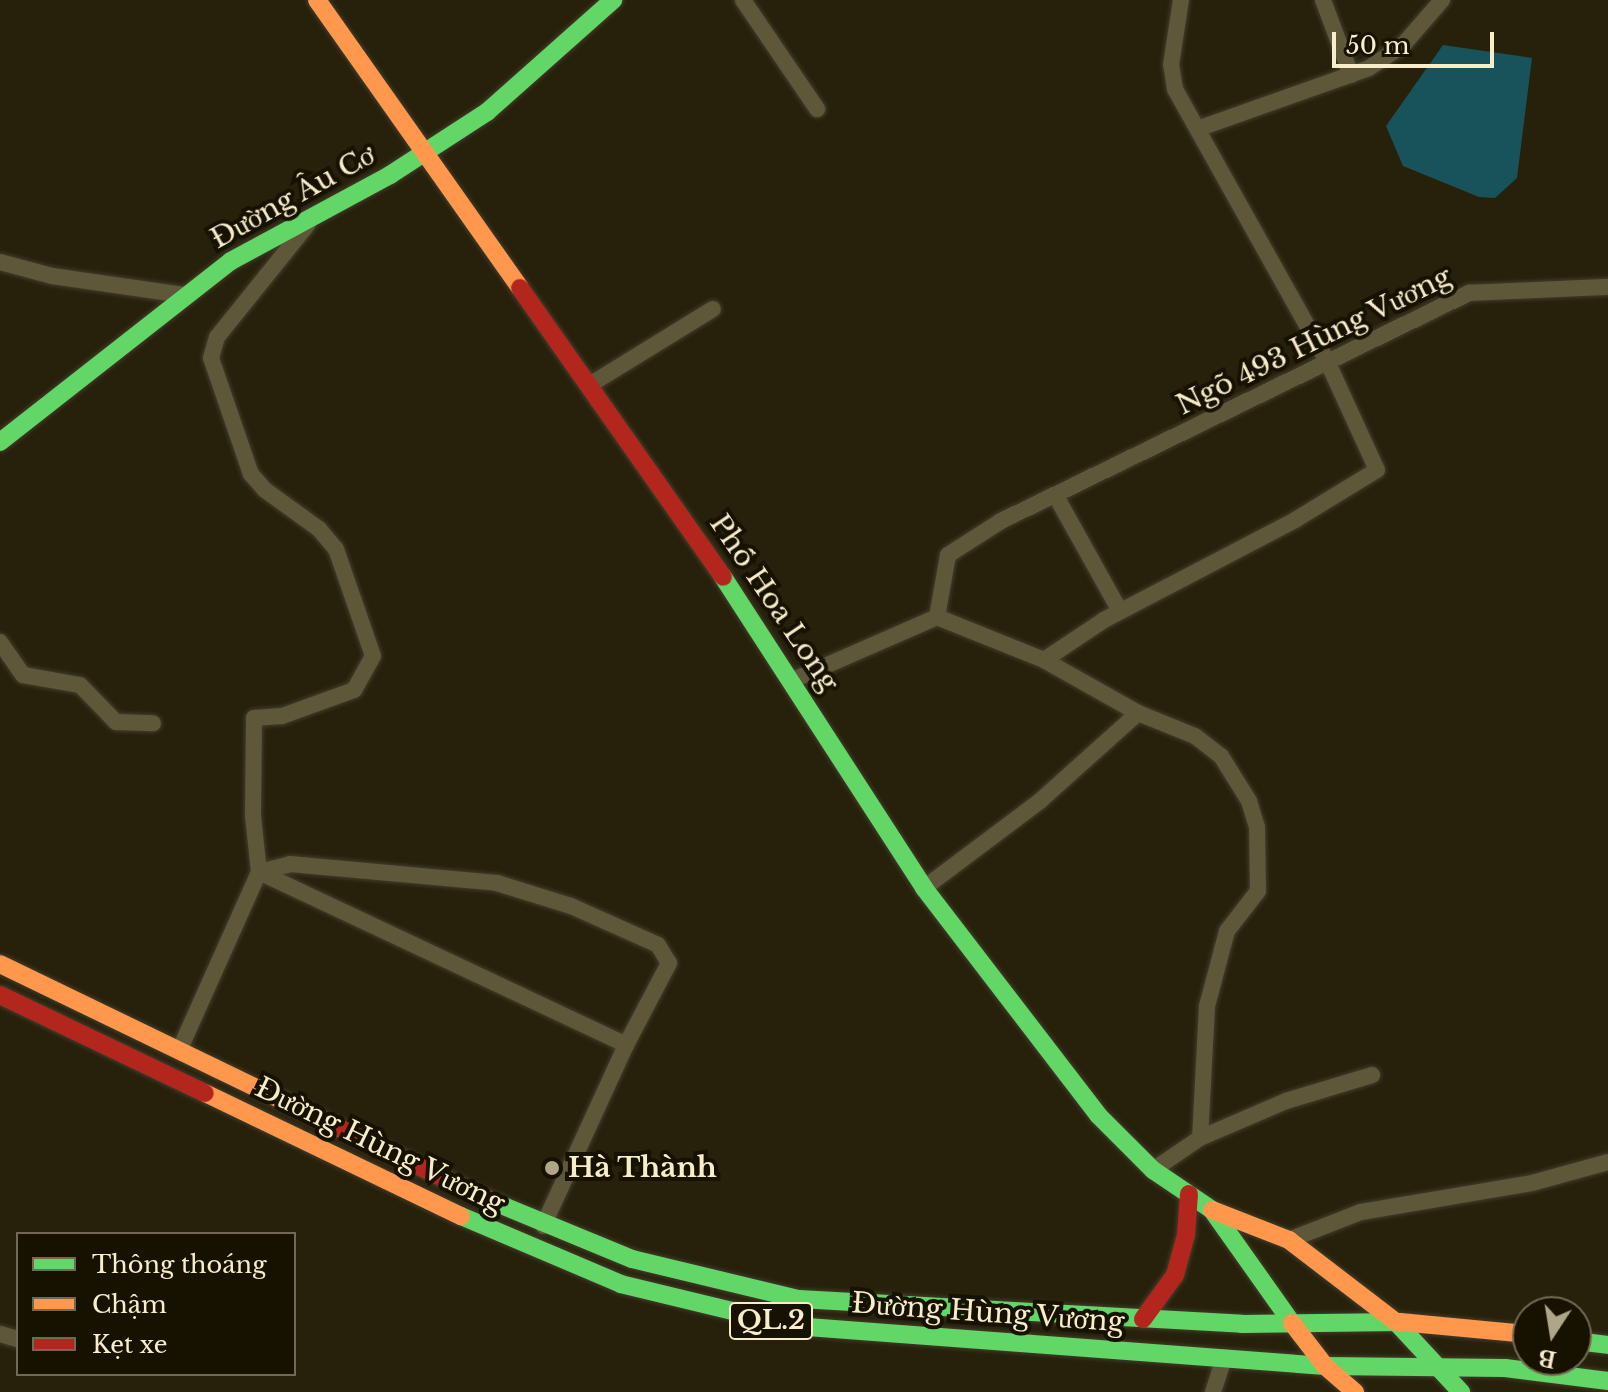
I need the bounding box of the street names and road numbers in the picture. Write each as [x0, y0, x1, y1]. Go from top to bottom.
street label: Đường Âu Cơ [204, 138, 382, 256]
street label: Ngõ 493 Hùng Vương [1170, 259, 1458, 423]
street label: Phố Hoa Long [702, 508, 846, 698]
street label: Đường Hùng Vương [249, 1071, 511, 1221]
street label: Đường Hùng Vương [850, 1287, 1126, 1339]
road number: QL.2 [729, 1299, 813, 1343]

